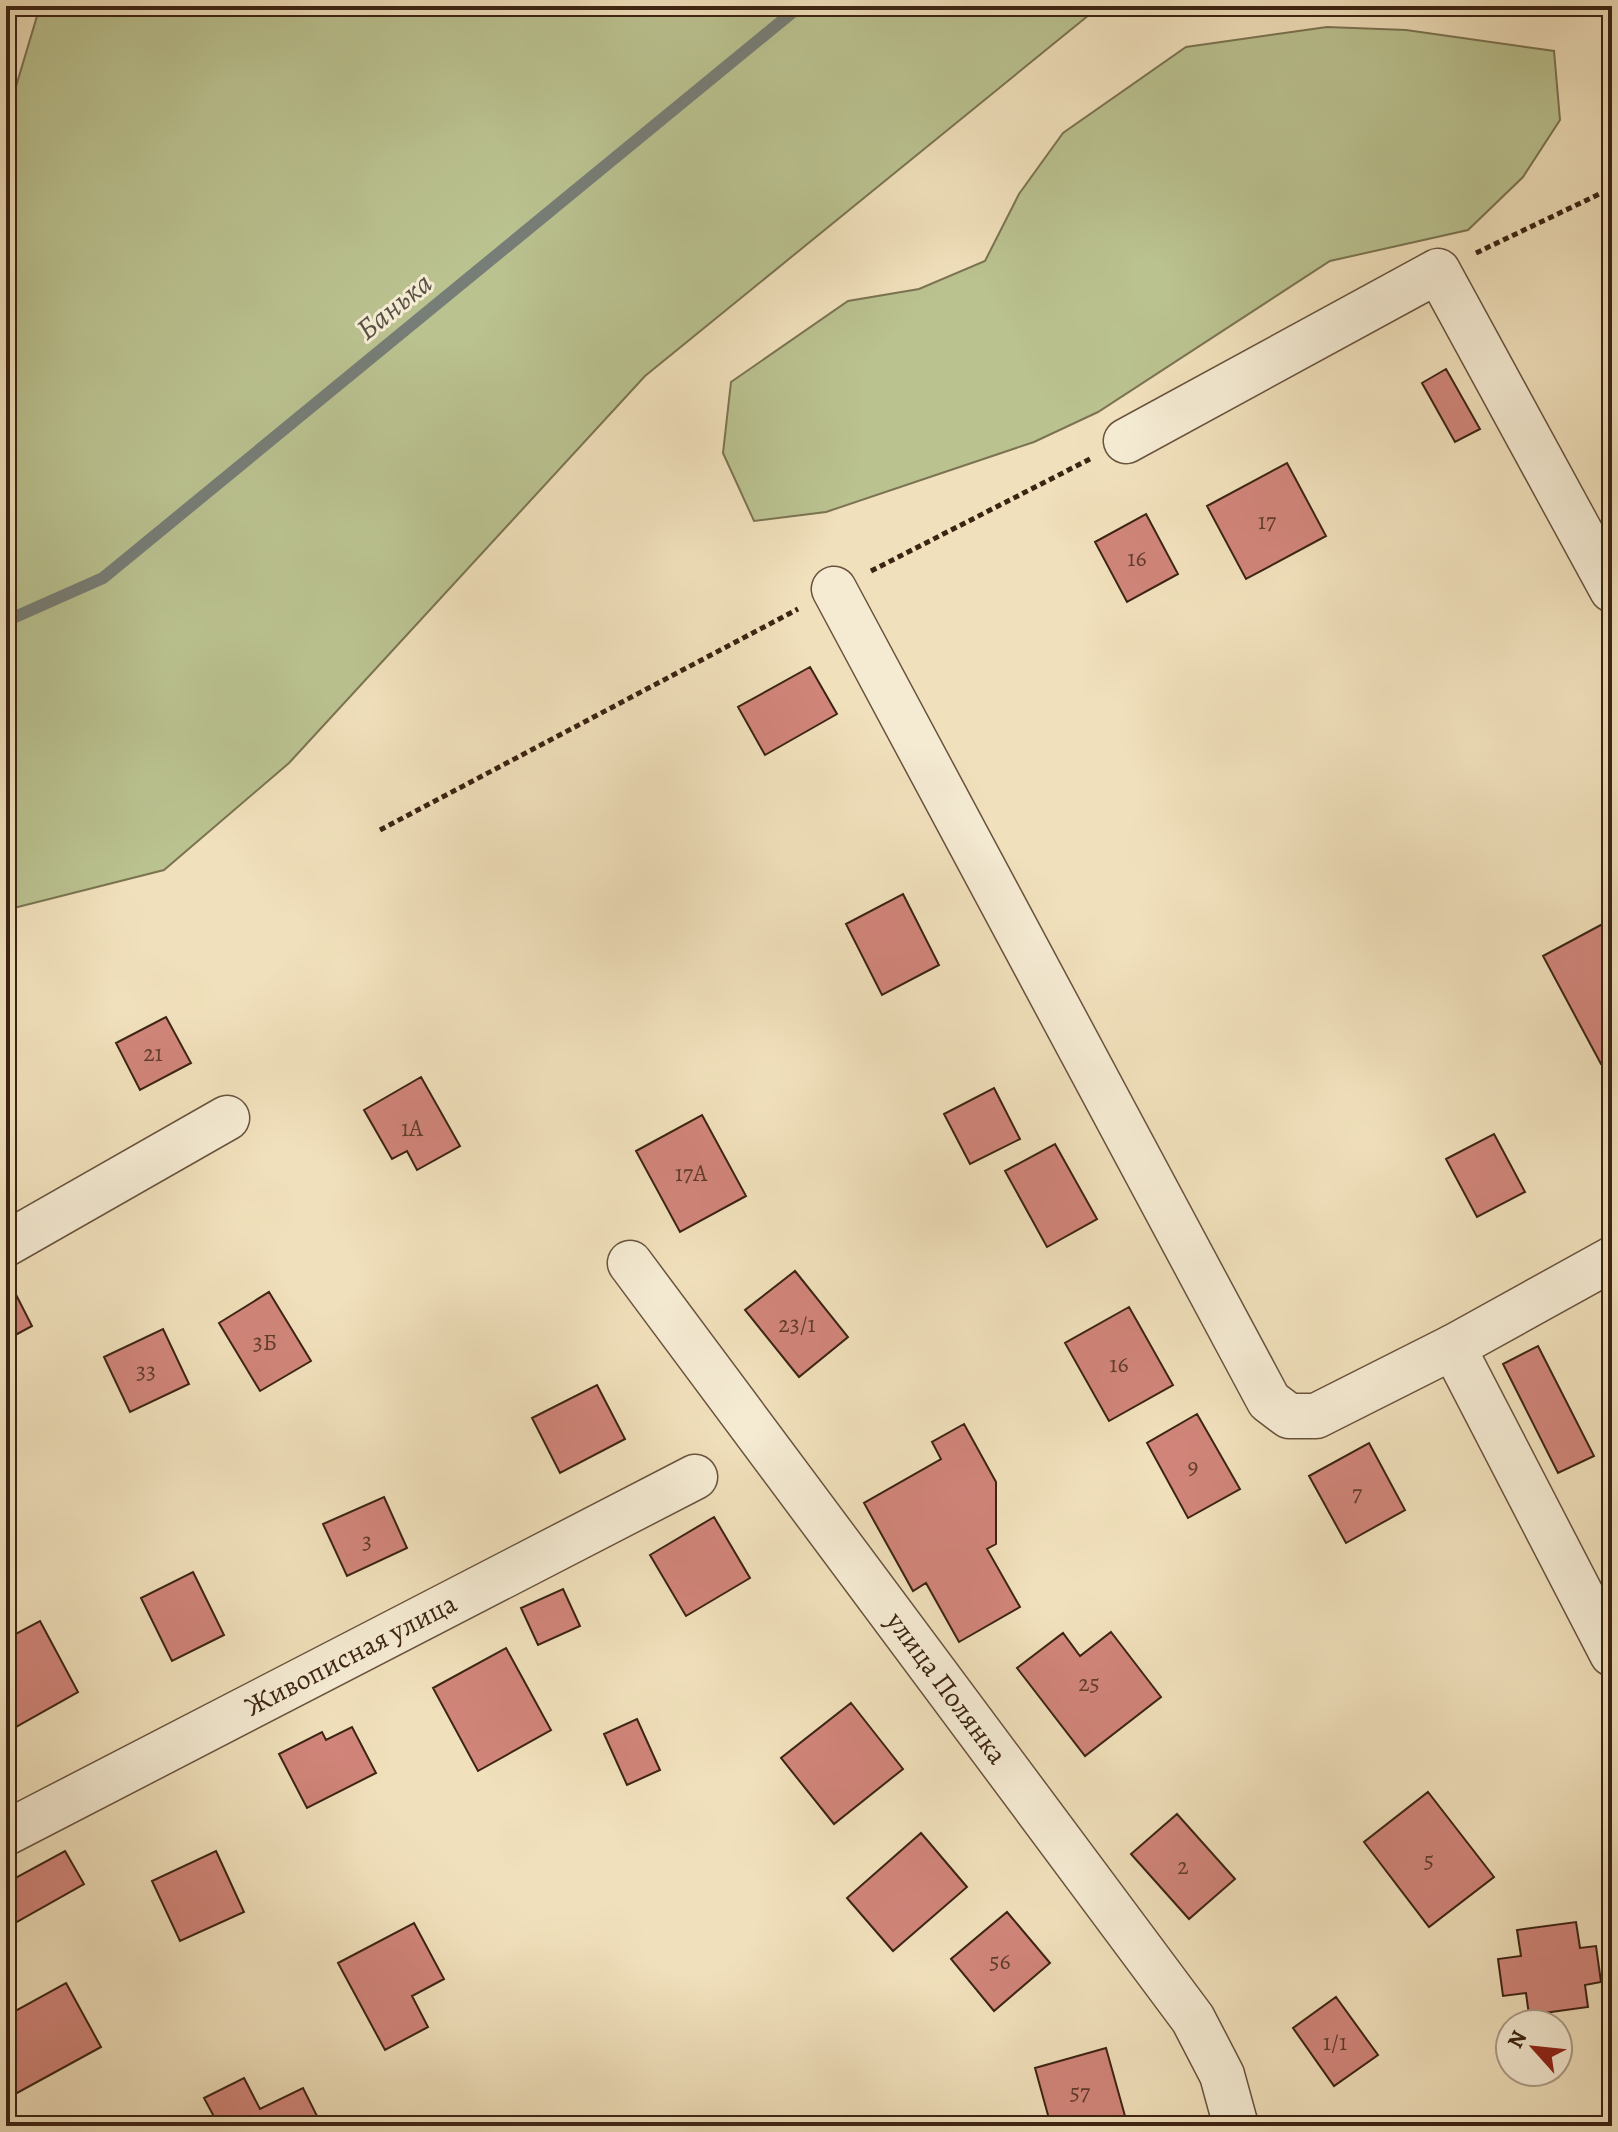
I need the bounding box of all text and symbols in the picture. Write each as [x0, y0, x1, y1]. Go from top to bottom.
water label: Банька [348, 263, 440, 349]
house number: 17 [1258, 505, 1277, 537]
house number: 16 [1127, 542, 1147, 574]
house number: 21 [143, 1037, 163, 1069]
house number: 1А [401, 1112, 424, 1144]
house number: 17А [675, 1157, 708, 1189]
house number: 23/1 [778, 1308, 816, 1340]
house number: 3Б [253, 1326, 277, 1358]
house number: 16 [1109, 1348, 1129, 1380]
house number: 33 [136, 1355, 156, 1387]
house number: 9 [1188, 1450, 1198, 1482]
house number: 7 [1352, 1477, 1363, 1509]
house number: 3 [362, 1525, 372, 1557]
street label: Живописная улица [238, 1584, 463, 1725]
street label: улица Полянка [877, 1603, 1016, 1772]
house number: 25 [1078, 1667, 1100, 1699]
house number: 5 [1424, 1844, 1434, 1876]
house number: 2 [1177, 1850, 1189, 1882]
house number: 56 [989, 1945, 1011, 1977]
north arrow [1494, 2008, 1574, 2088]
text: N [1500, 2025, 1534, 2053]
house number: 1/1 [1323, 2026, 1347, 2058]
house number: 57 [1070, 2076, 1091, 2108]

